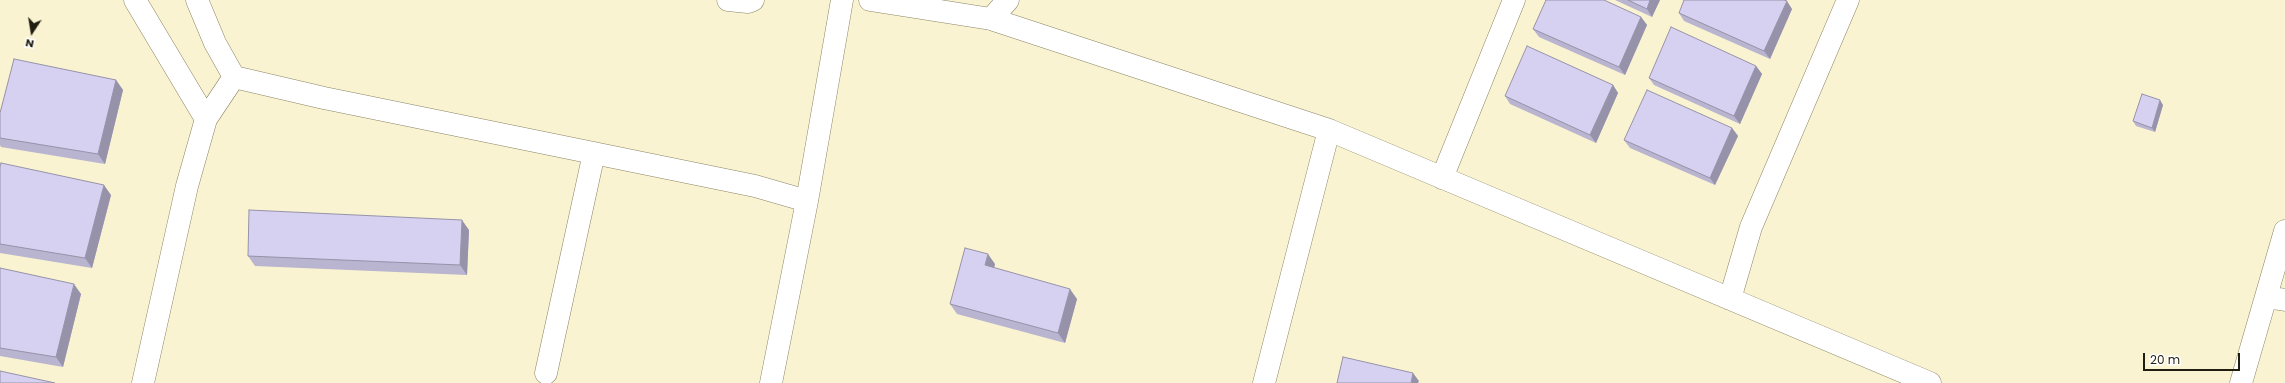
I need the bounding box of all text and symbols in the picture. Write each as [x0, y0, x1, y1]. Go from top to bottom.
north arrow [12, 12, 52, 52]
text: N [24, 35, 35, 52]
scale bar [2145, 345, 2242, 371]
text: 20 m [2150, 351, 2180, 368]

